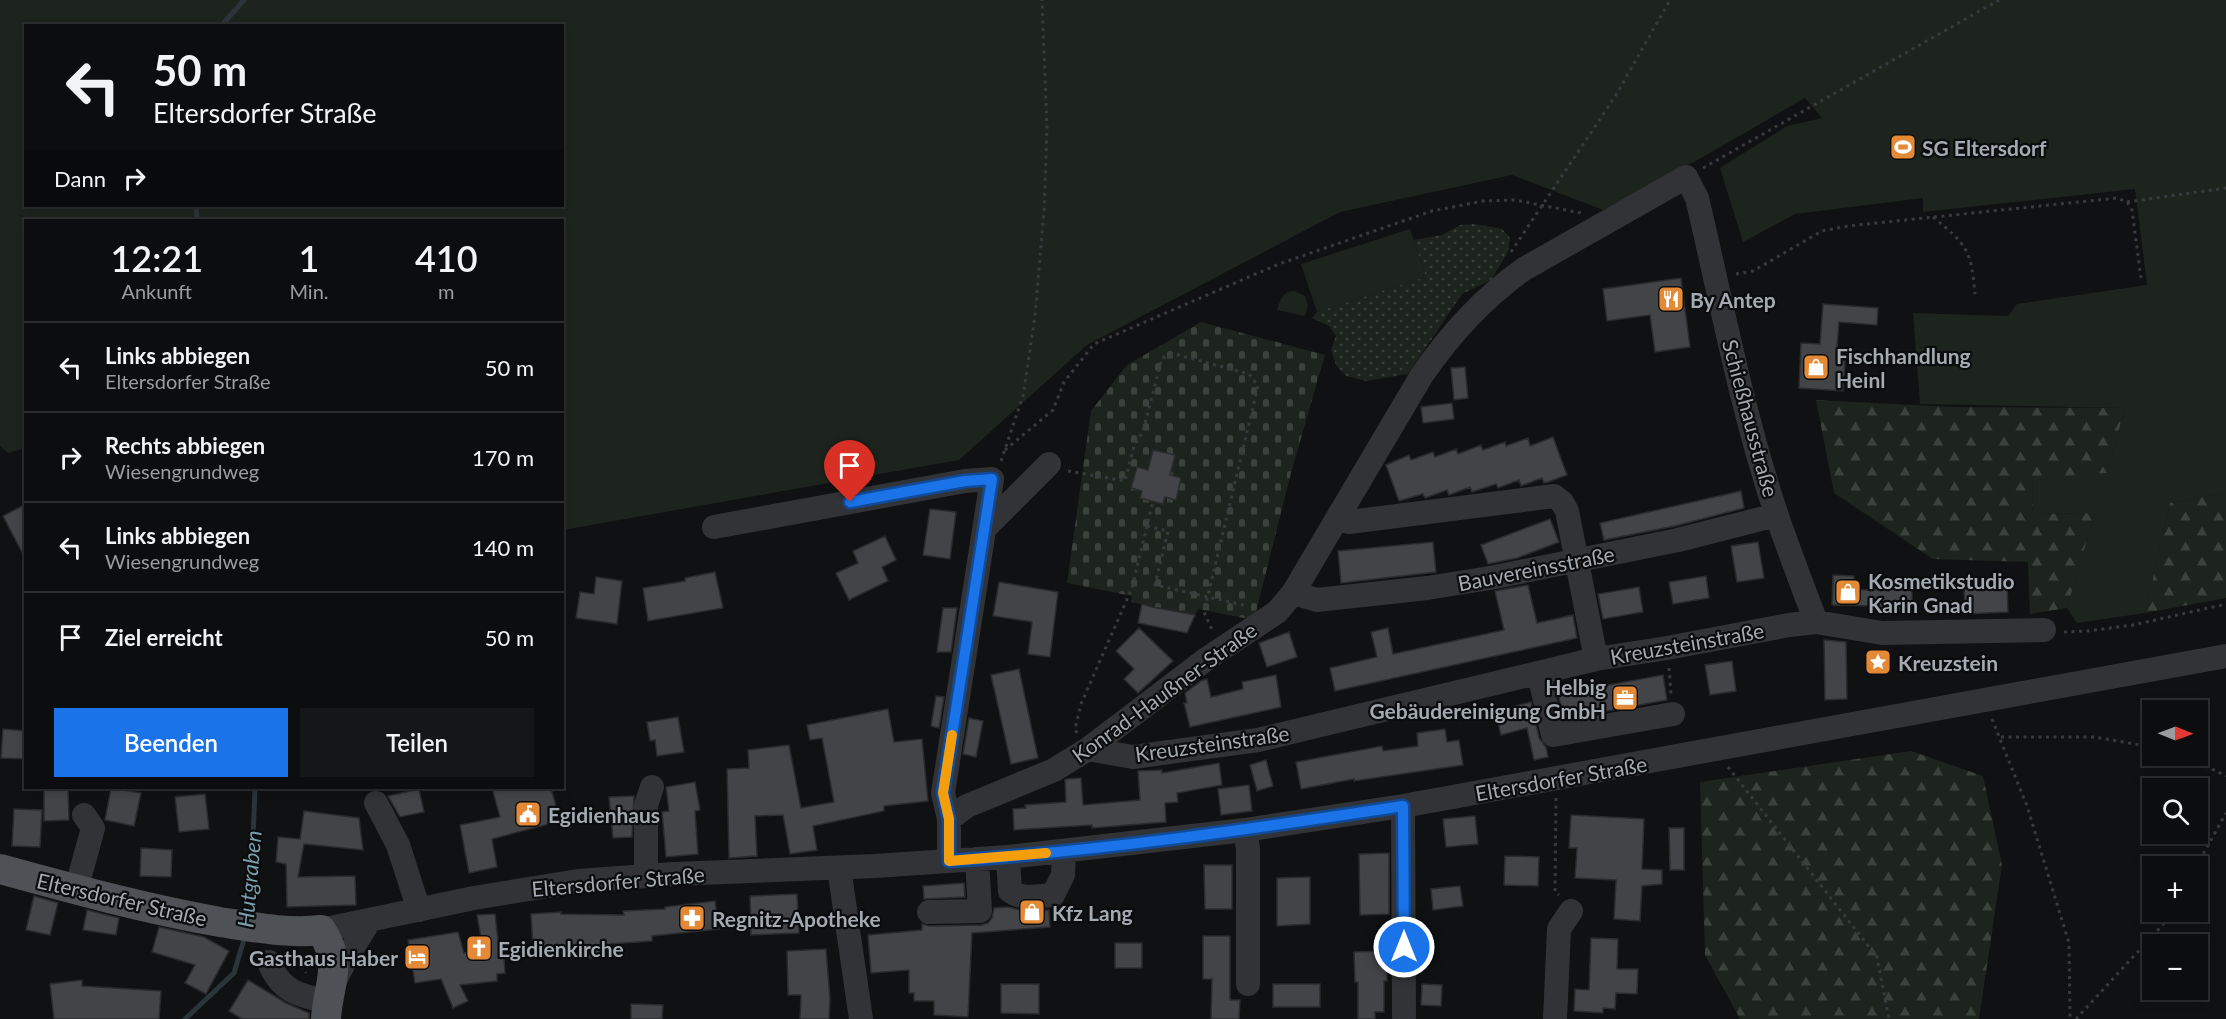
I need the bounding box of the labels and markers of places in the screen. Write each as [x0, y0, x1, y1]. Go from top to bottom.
sports icon: SG Eltersdorf [1888, 132, 1918, 162]
place label: SG Eltersdorf [1922, 135, 2047, 160]
restaurant icon: By Antep [1656, 284, 1686, 314]
place label: By Antep [1690, 287, 1776, 312]
place label: Fischhandlung Heinl [1836, 343, 1971, 392]
shop icon: Fischhandlung Heinl [1801, 352, 1831, 382]
pin [824, 440, 875, 502]
place label: Kosmetikstudio Karin Gnad [1868, 568, 2015, 617]
shop icon: Kosmetikstudio Karin Gnad [1833, 577, 1863, 607]
place icon: Kreuzstein [1863, 647, 1893, 677]
place label: Kreuzstein [1898, 650, 1998, 675]
place label: Helbig Gebäudereinigung GmbH [1369, 674, 1606, 723]
office icon: Helbig Gebäudereinigung GmbH [1610, 683, 1640, 713]
public building icon: Egidienhaus [513, 799, 543, 829]
place label: Egidienhaus [548, 802, 660, 827]
shop icon: Kfz Lang [1017, 897, 1047, 927]
place label: Kfz Lang [1052, 900, 1133, 925]
pharmacy icon: Regnitz-Apotheke [677, 903, 707, 933]
place label: Regnitz-Apotheke [712, 906, 881, 931]
church icon: Egidienkirche [464, 933, 494, 963]
place label: Egidienkirche [498, 936, 624, 961]
hotel icon: Gasthaus Haber [402, 942, 432, 972]
place label: Gasthaus Haber [249, 945, 398, 970]

